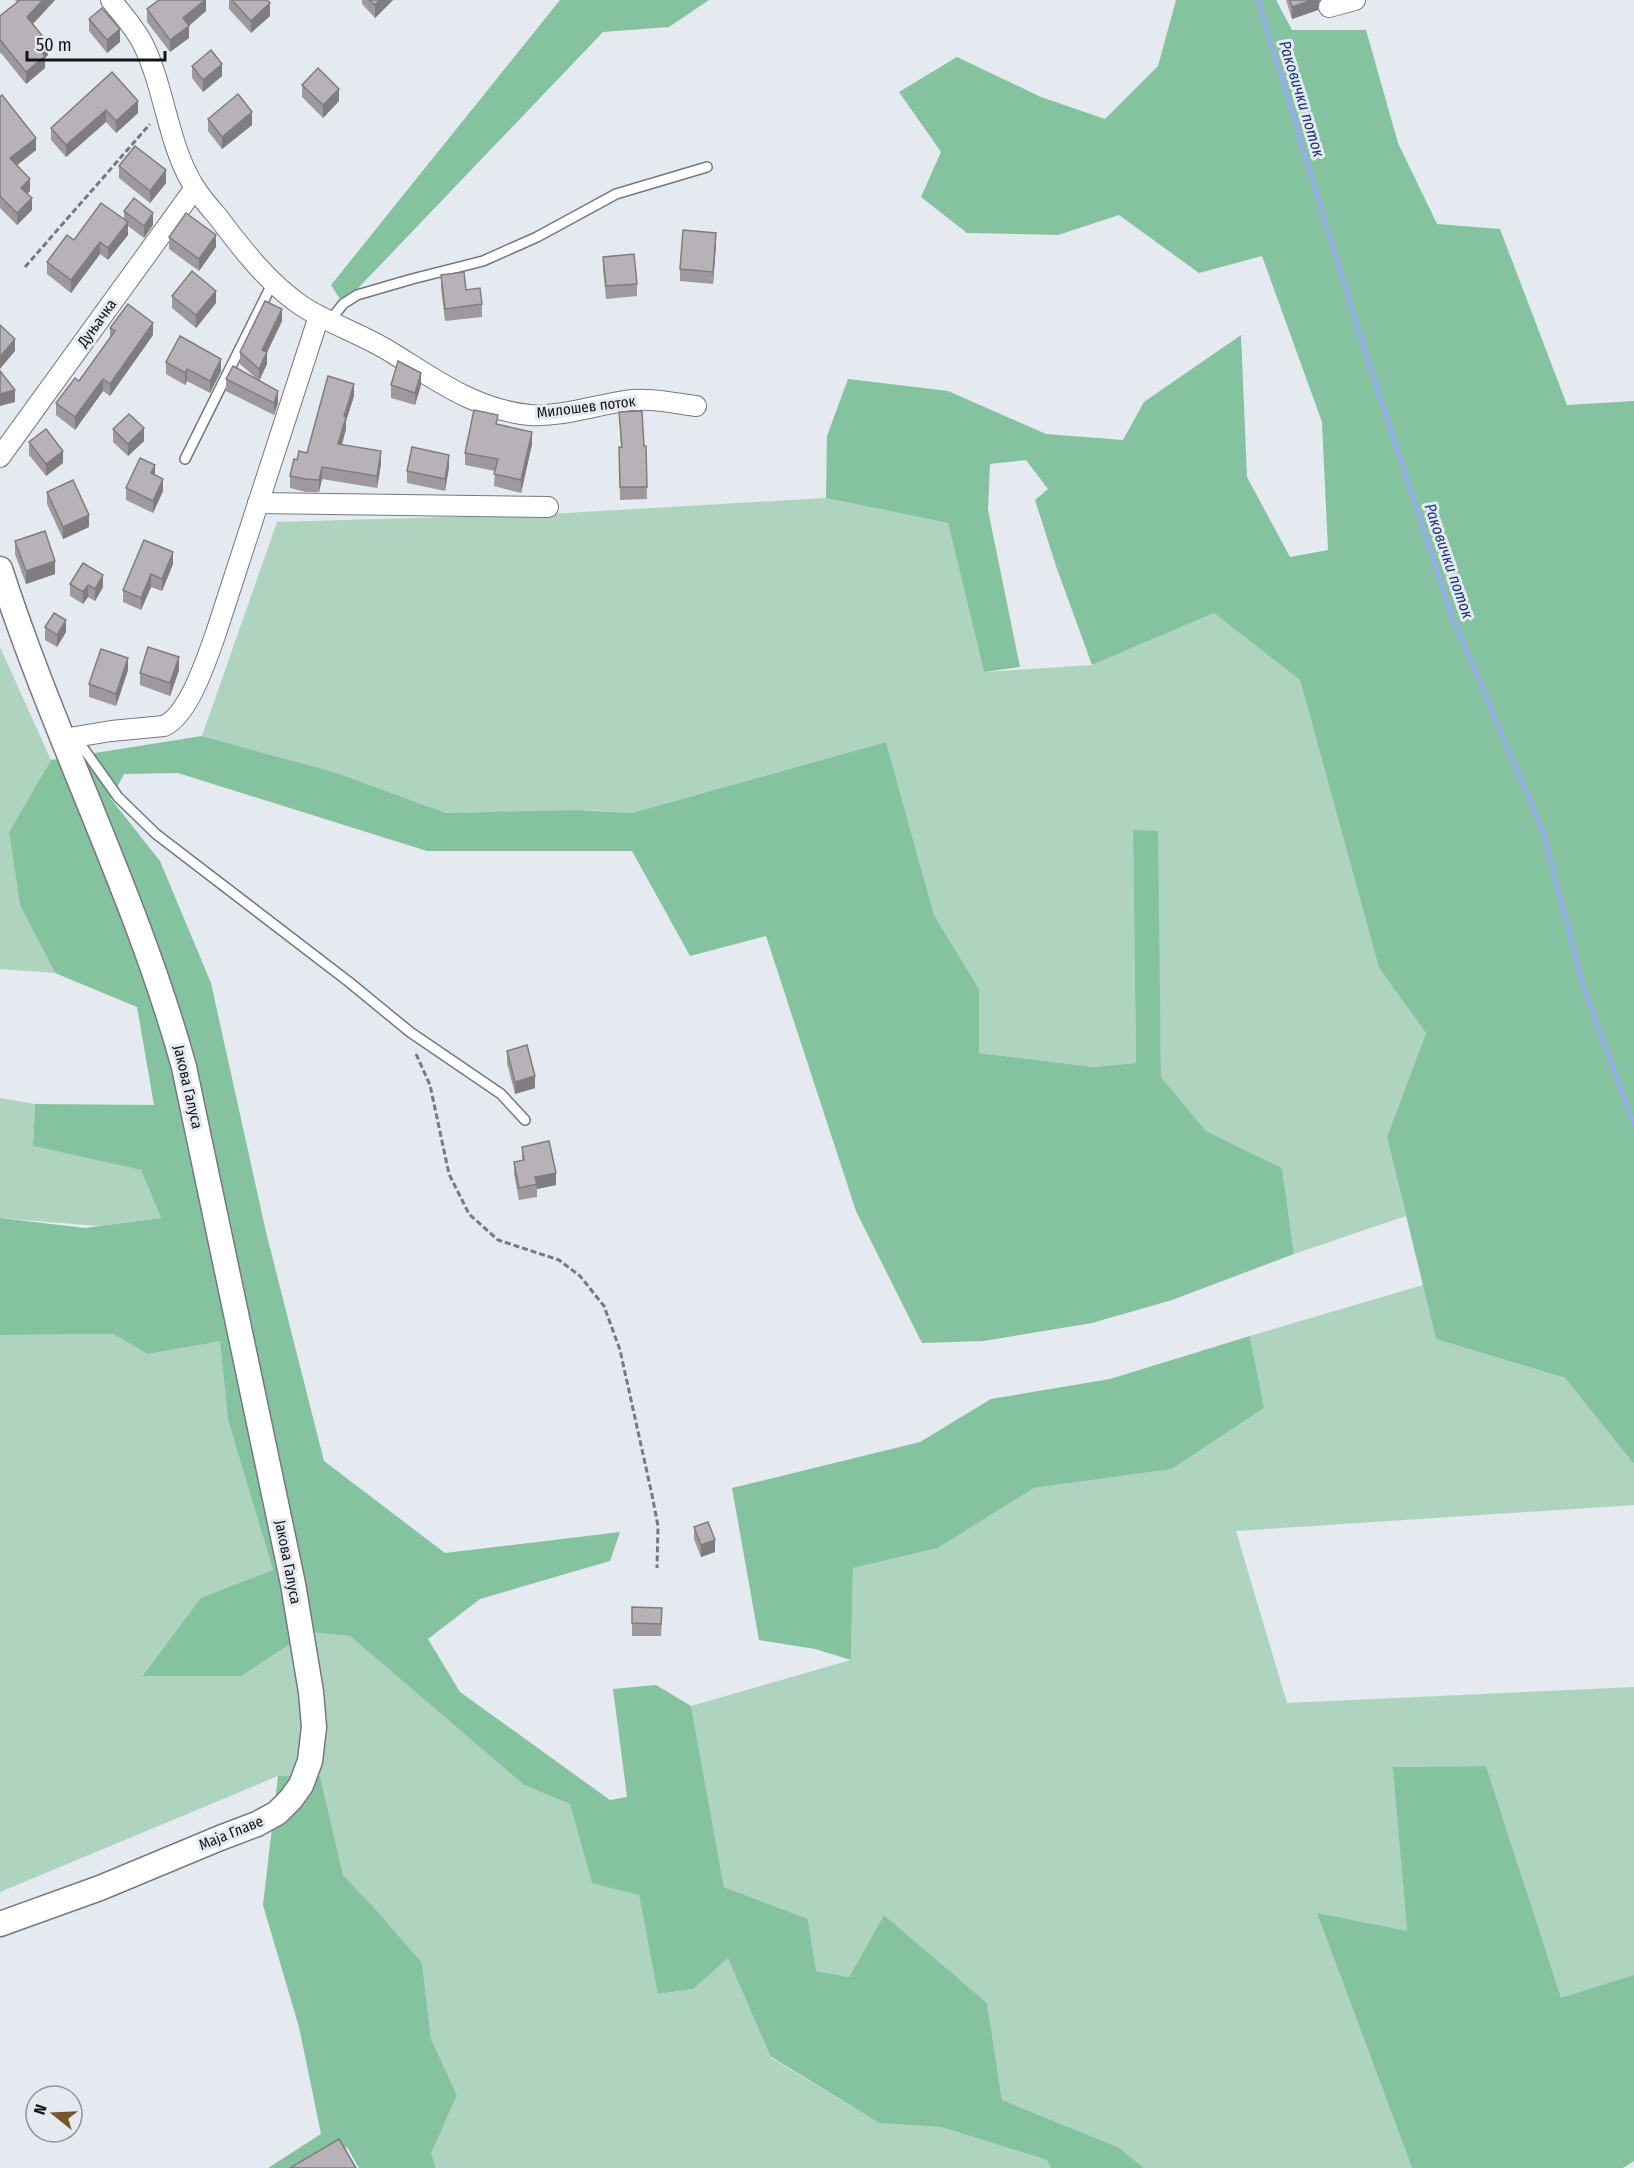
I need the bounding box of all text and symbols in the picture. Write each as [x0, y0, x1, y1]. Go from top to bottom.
scale bar [27, 24, 165, 62]
text: 50 m [36, 34, 72, 56]
water label: Раковички поток [1275, 38, 1329, 160]
street label: Дуњачка [73, 296, 120, 351]
street label: Милошев поток [535, 392, 637, 422]
water label: Раковички поток [1420, 501, 1478, 621]
street label: Јакова Галуса [170, 1043, 206, 1131]
street label: Јакова Галуса [271, 1518, 305, 1606]
street label: Маја Главе [196, 1812, 266, 1854]
north arrow [24, 2084, 84, 2144]
text: N [30, 2102, 51, 2117]

